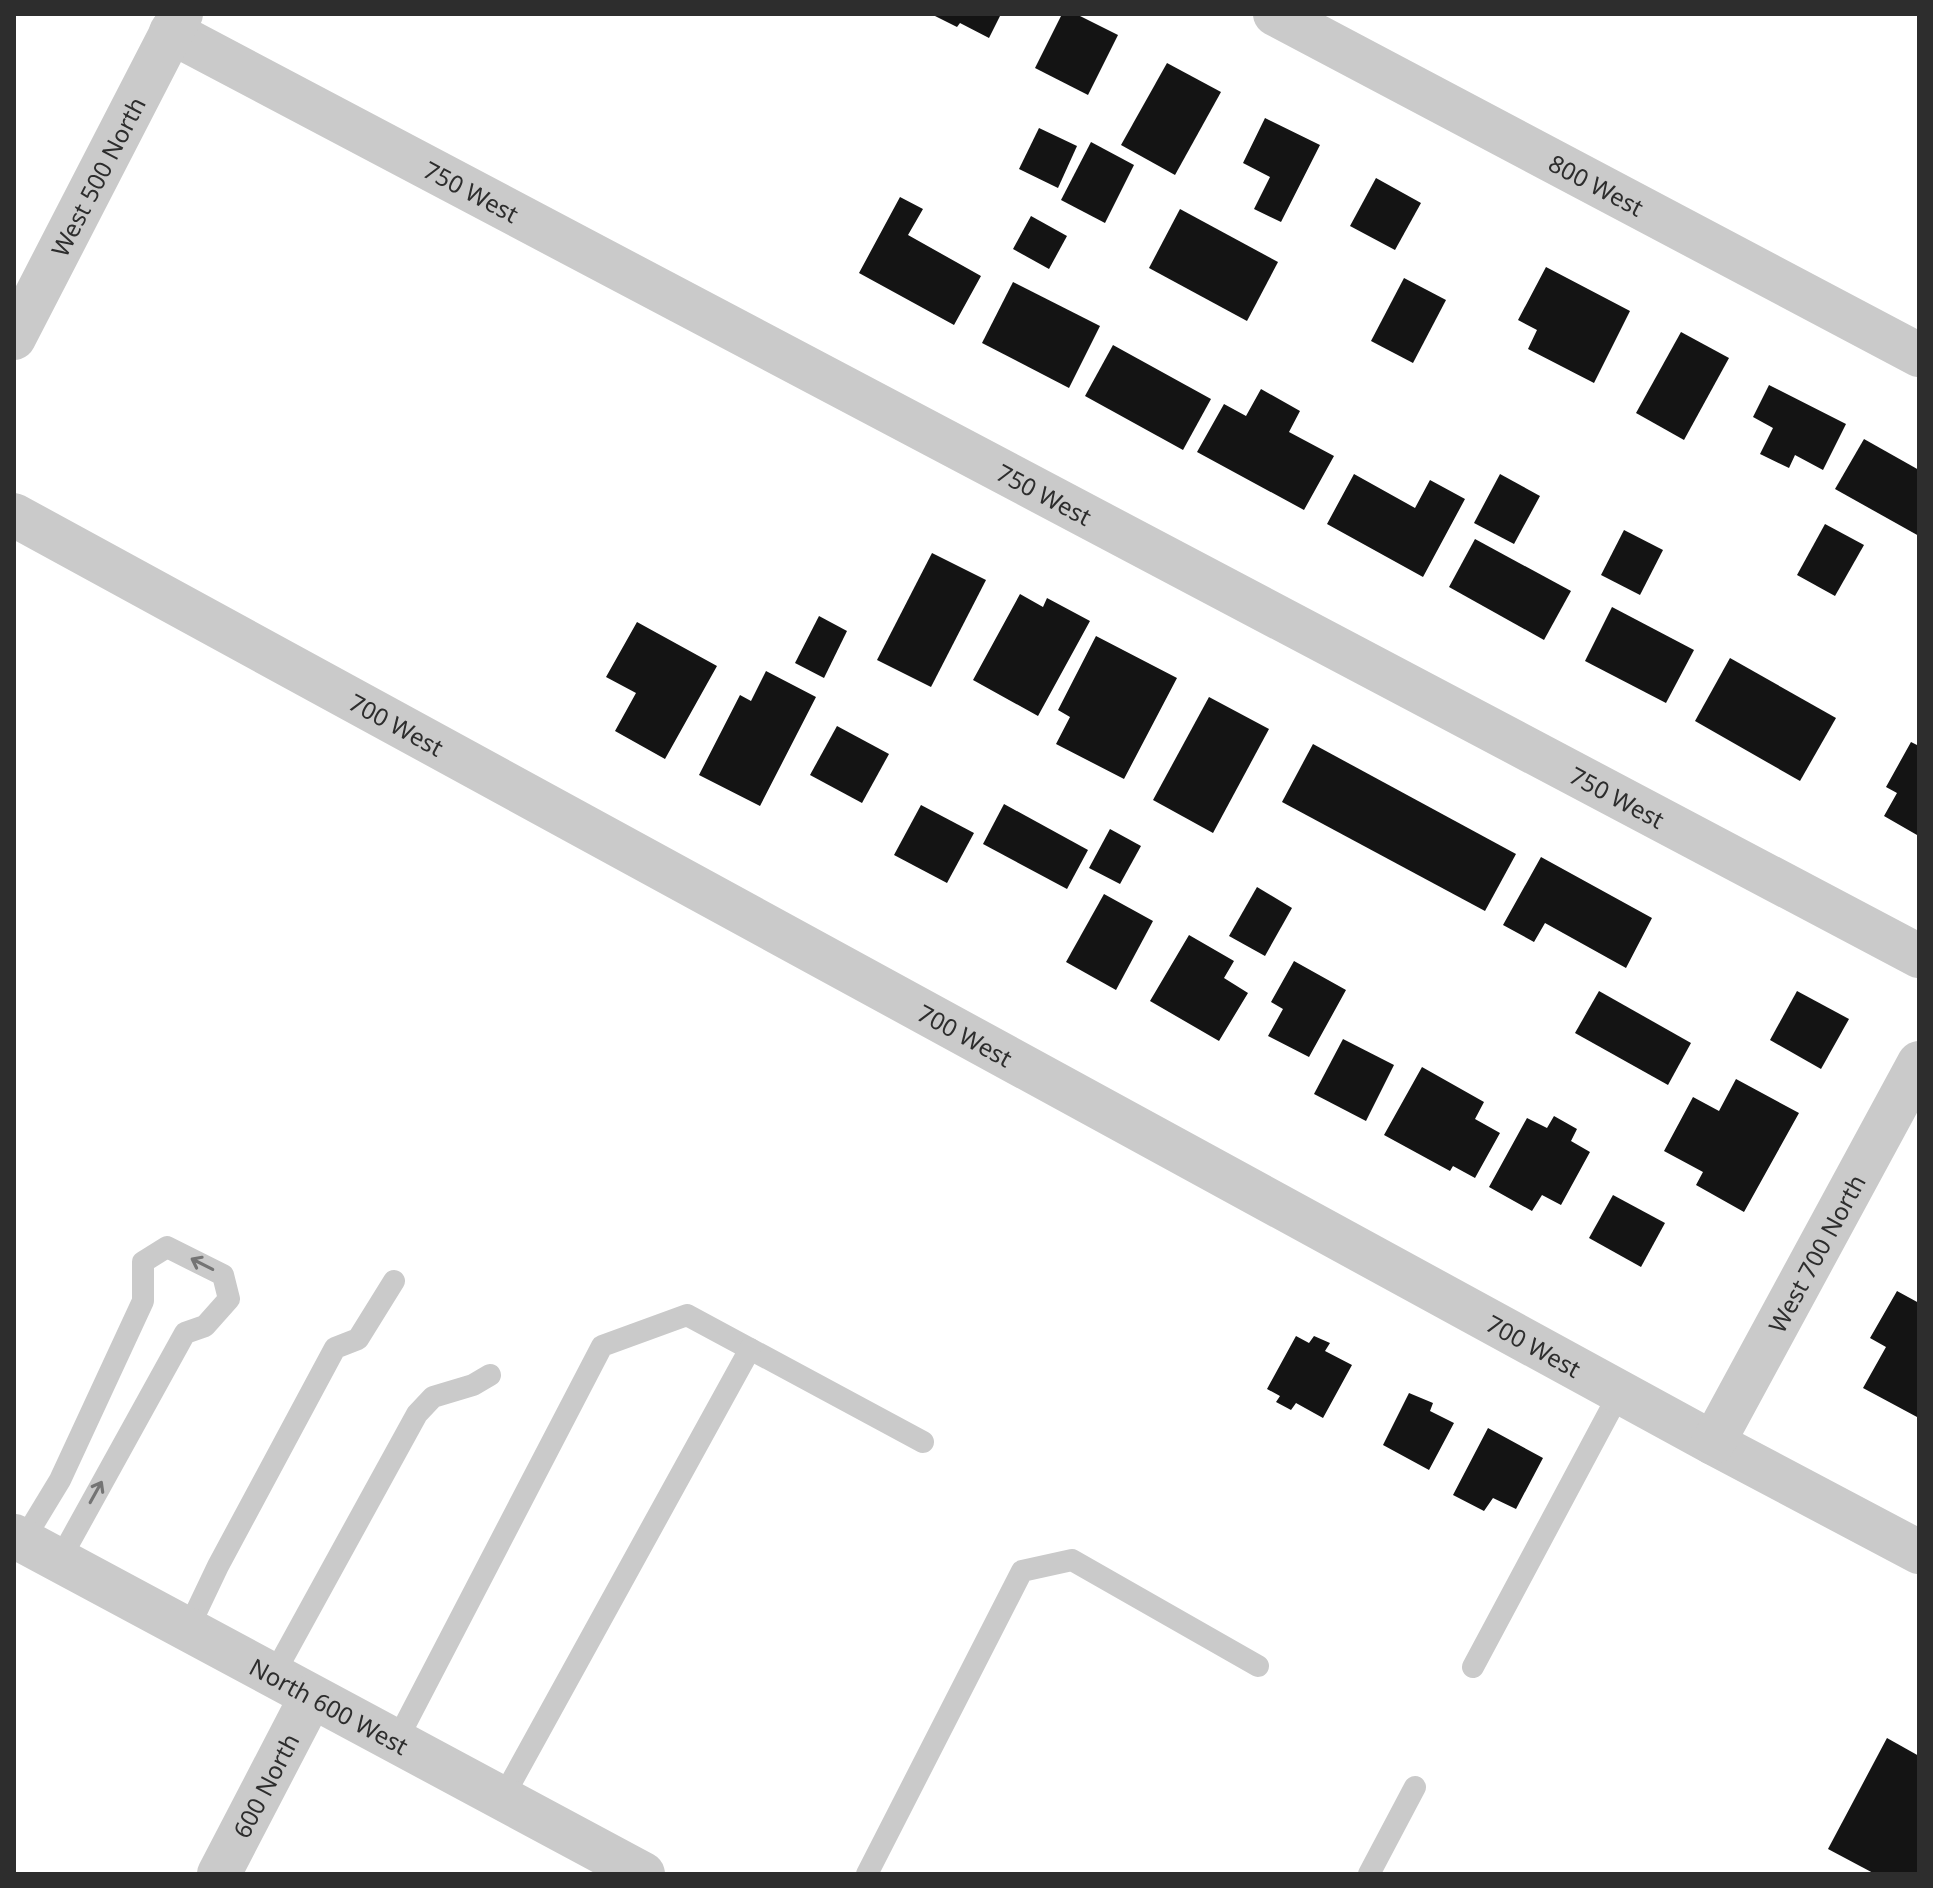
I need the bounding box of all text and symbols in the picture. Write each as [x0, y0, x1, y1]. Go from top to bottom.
street label: West 500 North [43, 91, 152, 262]
street label: 800 West [1543, 146, 1650, 223]
street label: 750 West [418, 152, 525, 230]
street label: 750 West [991, 455, 1098, 533]
street label: 700 West [344, 685, 450, 763]
street label: 750 West [1564, 758, 1671, 835]
street label: 700 West [912, 995, 1019, 1074]
street label: West 700 North [1760, 1168, 1872, 1338]
one-way arrow [190, 1256, 214, 1272]
street label: 700 West [1481, 1306, 1587, 1385]
one-way arrow [89, 1481, 105, 1505]
street label: North 600 West [244, 1649, 415, 1762]
street label: 600 North [224, 1727, 306, 1843]

